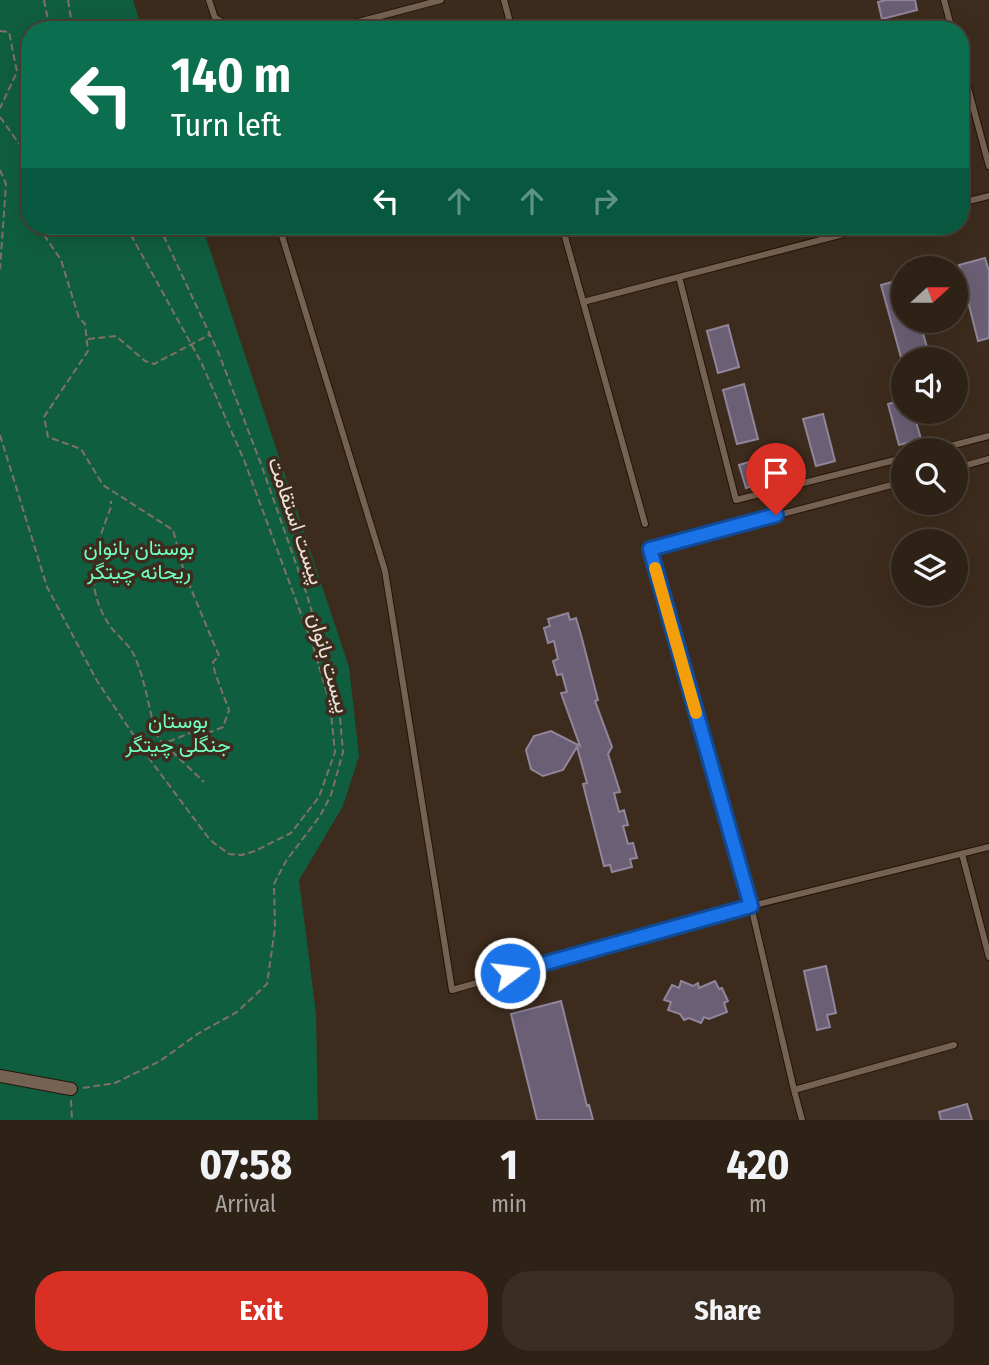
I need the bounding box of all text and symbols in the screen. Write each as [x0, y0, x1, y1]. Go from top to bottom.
text: 140 m [171, 46, 291, 105]
icon: left [56, 49, 147, 140]
text: Turn left [171, 106, 281, 144]
icon: left [367, 182, 405, 220]
icon: ahead [440, 182, 478, 220]
icon: ahead [513, 182, 551, 220]
icon: right [586, 182, 624, 220]
north arrow [891, 256, 968, 332]
map controls [891, 256, 968, 606]
button: sound [891, 347, 968, 424]
button: search [891, 438, 968, 515]
pin [746, 443, 806, 515]
street label: پیست استقامت [261, 454, 330, 589]
icon: arrive [757, 454, 795, 492]
button: layers [891, 529, 968, 606]
park label: بوستان بانوان ریحانه چیتگر [84, 535, 194, 586]
street label: پیست بانوان [301, 610, 356, 716]
park label: بوستان جنگلی چیتگر [124, 708, 231, 759]
position arrow [473, 936, 547, 1010]
text: 07:58 [199, 1140, 292, 1190]
text: 1 [500, 1140, 518, 1190]
text: 420 [726, 1140, 790, 1190]
text: Arrival [215, 1190, 276, 1218]
text: min [491, 1190, 527, 1218]
text: m [749, 1190, 767, 1218]
button: Exit [35, 1271, 488, 1351]
button: Share [502, 1271, 954, 1351]

